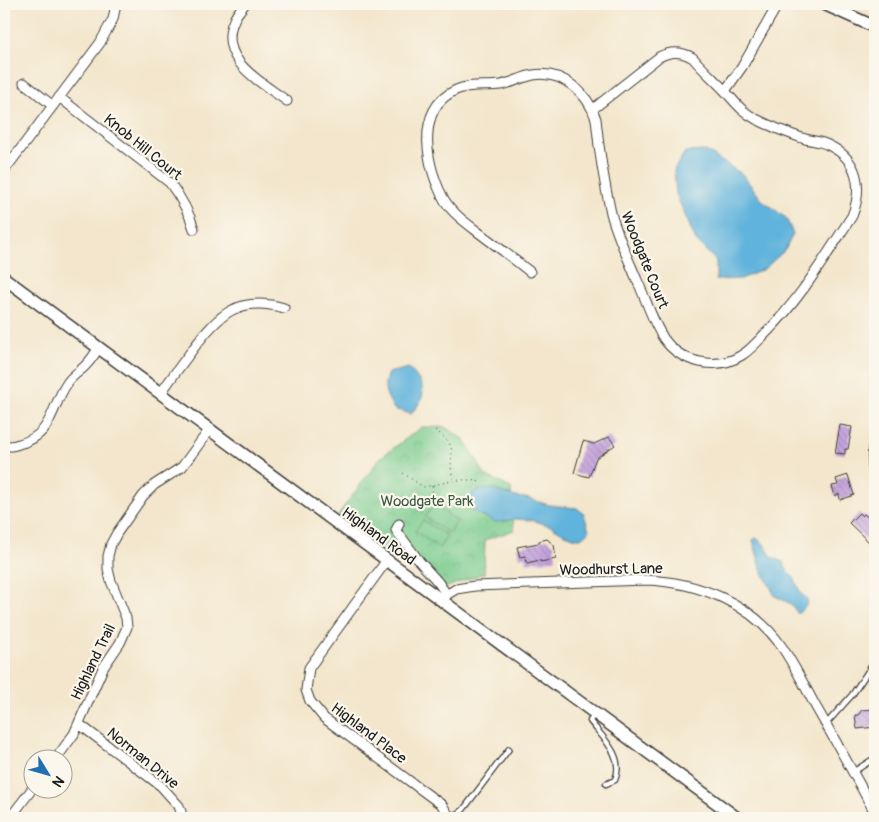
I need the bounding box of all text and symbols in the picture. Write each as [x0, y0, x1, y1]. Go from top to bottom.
street label: Knob Hill Court [100, 110, 186, 185]
street label: Woodgate Court [616, 209, 673, 312]
park label: Woodgate Park [380, 492, 474, 511]
street label: Highland Road [338, 503, 420, 570]
street label: Woodhurst Lane [559, 559, 663, 580]
street label: Highland Trail [67, 621, 120, 703]
street label: Highland Place [327, 699, 411, 768]
street label: Norman Drive [103, 724, 183, 794]
north arrow [22, 750, 72, 800]
text: N [48, 773, 68, 790]

